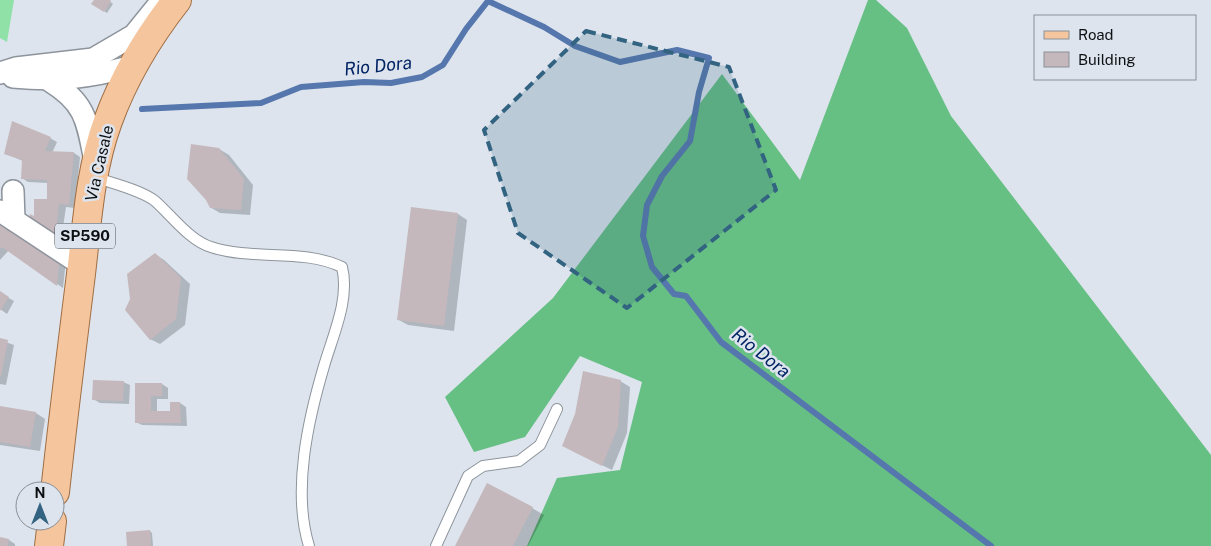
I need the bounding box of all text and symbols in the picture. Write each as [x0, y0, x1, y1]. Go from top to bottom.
legend [1034, 15, 1196, 80]
text: Road [1078, 26, 1114, 43]
text: Building [1078, 51, 1136, 68]
water label: Rio Dora [343, 52, 413, 79]
street label: Via Casale [81, 123, 117, 203]
road number: SP590 [55, 224, 115, 248]
water label: Rio Dora [728, 323, 795, 382]
north arrow [15, 481, 65, 531]
text: N [35, 485, 45, 501]

